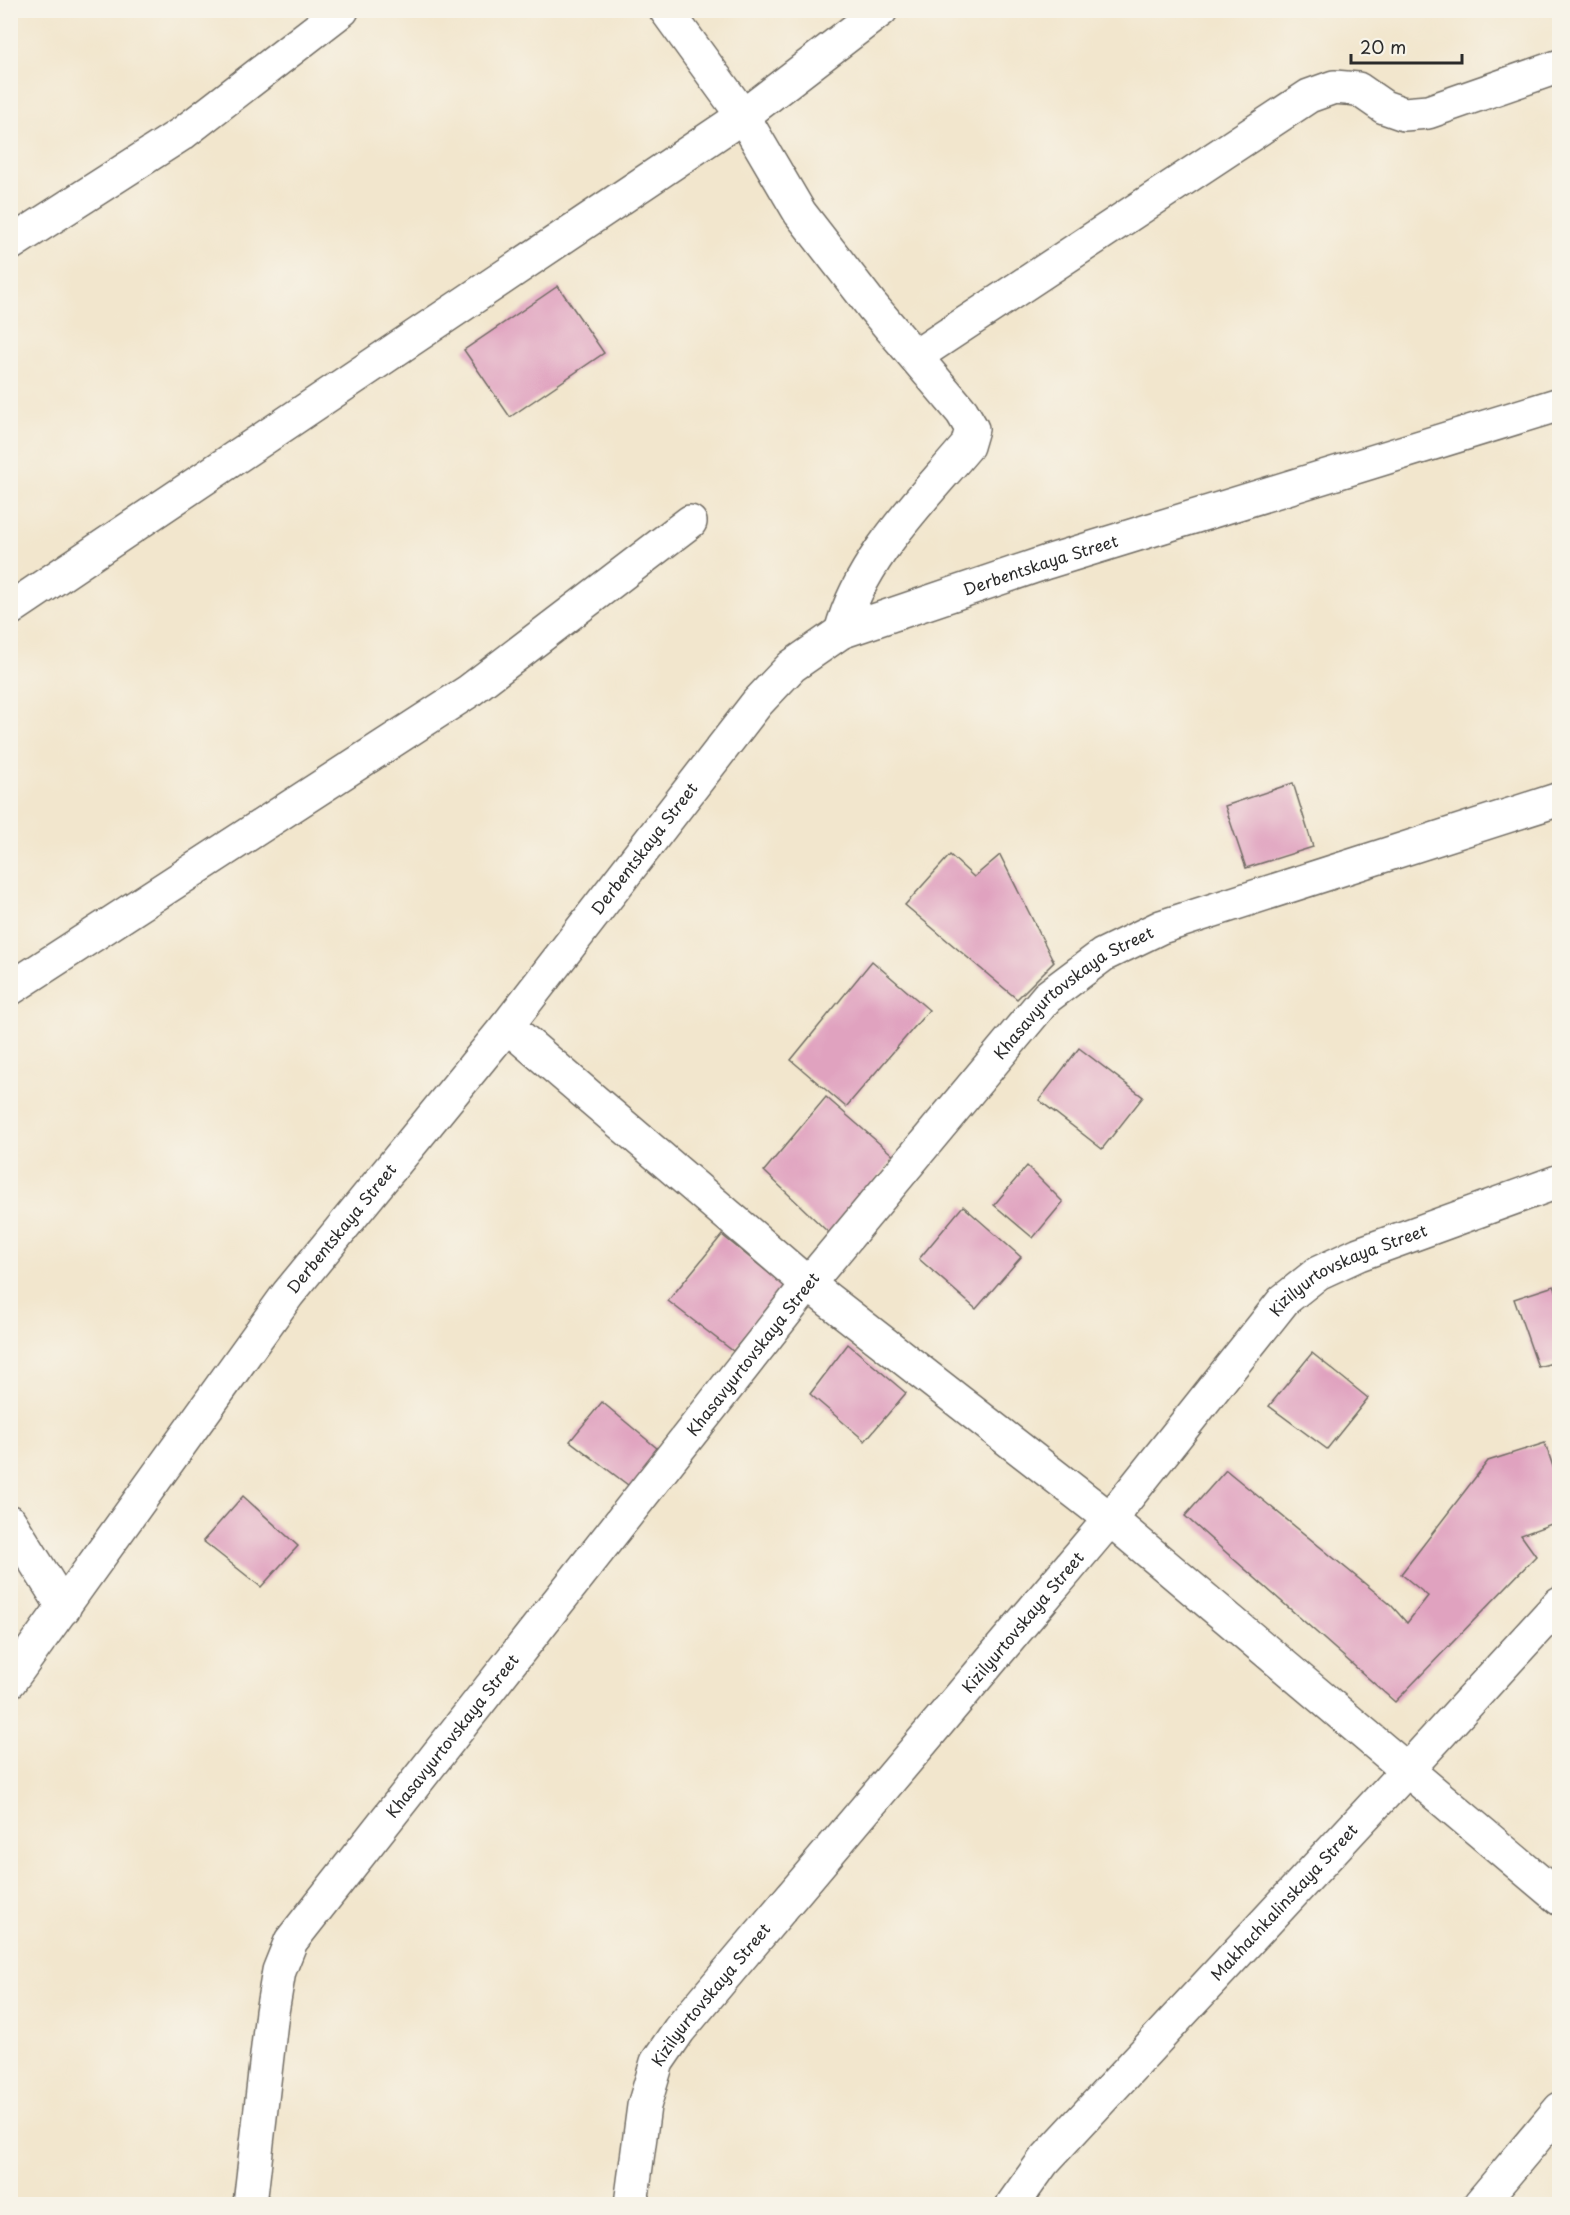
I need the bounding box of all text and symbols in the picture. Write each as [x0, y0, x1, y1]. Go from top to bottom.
scale bar [1351, 27, 1462, 65]
text: 20 m [1360, 33, 1406, 60]
street label: Derbentskaya Street [959, 528, 1121, 601]
street label: Derbentskaya Street [585, 776, 703, 919]
street label: Khasavyurtovskaya Street [987, 919, 1157, 1064]
street label: Derbentskaya Street [280, 1157, 401, 1298]
street label: Kizilyurtovskaya Street [1263, 1217, 1431, 1321]
street label: Khasavyurtovskaya Street [680, 1266, 825, 1441]
street label: Kizilyurtovskaya Street [956, 1545, 1089, 1697]
street label: Khasavyurtovskaya Street [379, 1648, 524, 1822]
street label: Makhachkalinskaya Street [1204, 1817, 1363, 1985]
street label: Kizilyurtovskaya Street [645, 1917, 776, 2071]

